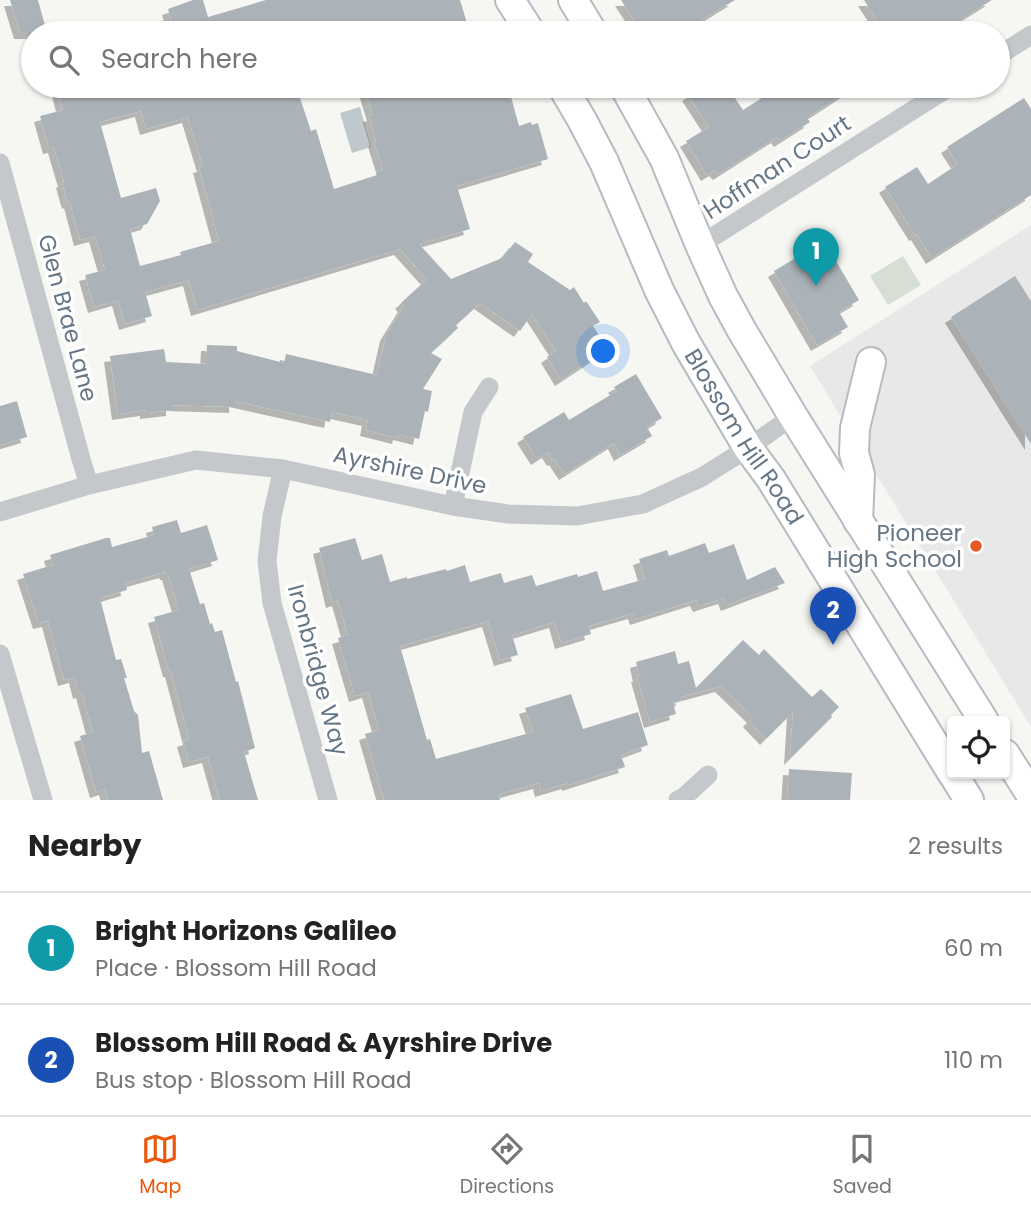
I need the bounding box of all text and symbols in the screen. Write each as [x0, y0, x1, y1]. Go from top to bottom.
search box [21, 21, 1010, 98]
icon: search [45, 41, 83, 79]
text: Search here [101, 41, 258, 77]
street label: Hoffman Court [697, 107, 857, 227]
pin: 1 [793, 228, 839, 286]
street label: Glen Brae Lane [30, 231, 106, 405]
your location [586, 334, 620, 368]
street label: Blossom Hill Road [677, 343, 811, 531]
street label: Ayrshire Drive [330, 438, 490, 502]
place label: Pioneer High School [827, 517, 962, 575]
marker: Pioneer High School [968, 538, 984, 554]
street label: Ironbridge Way [280, 581, 356, 759]
pin: 2 [810, 587, 856, 645]
map controls [947, 716, 1010, 779]
button: locate [947, 716, 1010, 779]
text: Nearby [28, 824, 142, 867]
text: 2 results [908, 830, 1003, 862]
text: Bright Horizons Galileo [95, 913, 397, 949]
text: 1 [47, 932, 55, 964]
text: 60 m [944, 932, 1003, 964]
text: Place · Blossom Hill Road [95, 952, 377, 984]
text: Blossom Hill Road & Ayrshire Drive [95, 1025, 552, 1061]
text: 2 [44, 1044, 58, 1076]
text: 110 m [944, 1044, 1003, 1076]
text: Bus stop · Blossom Hill Road [95, 1064, 412, 1096]
tab: Map [139, 1130, 181, 1201]
tab: Directions [460, 1130, 554, 1201]
tab: Saved [833, 1130, 892, 1201]

